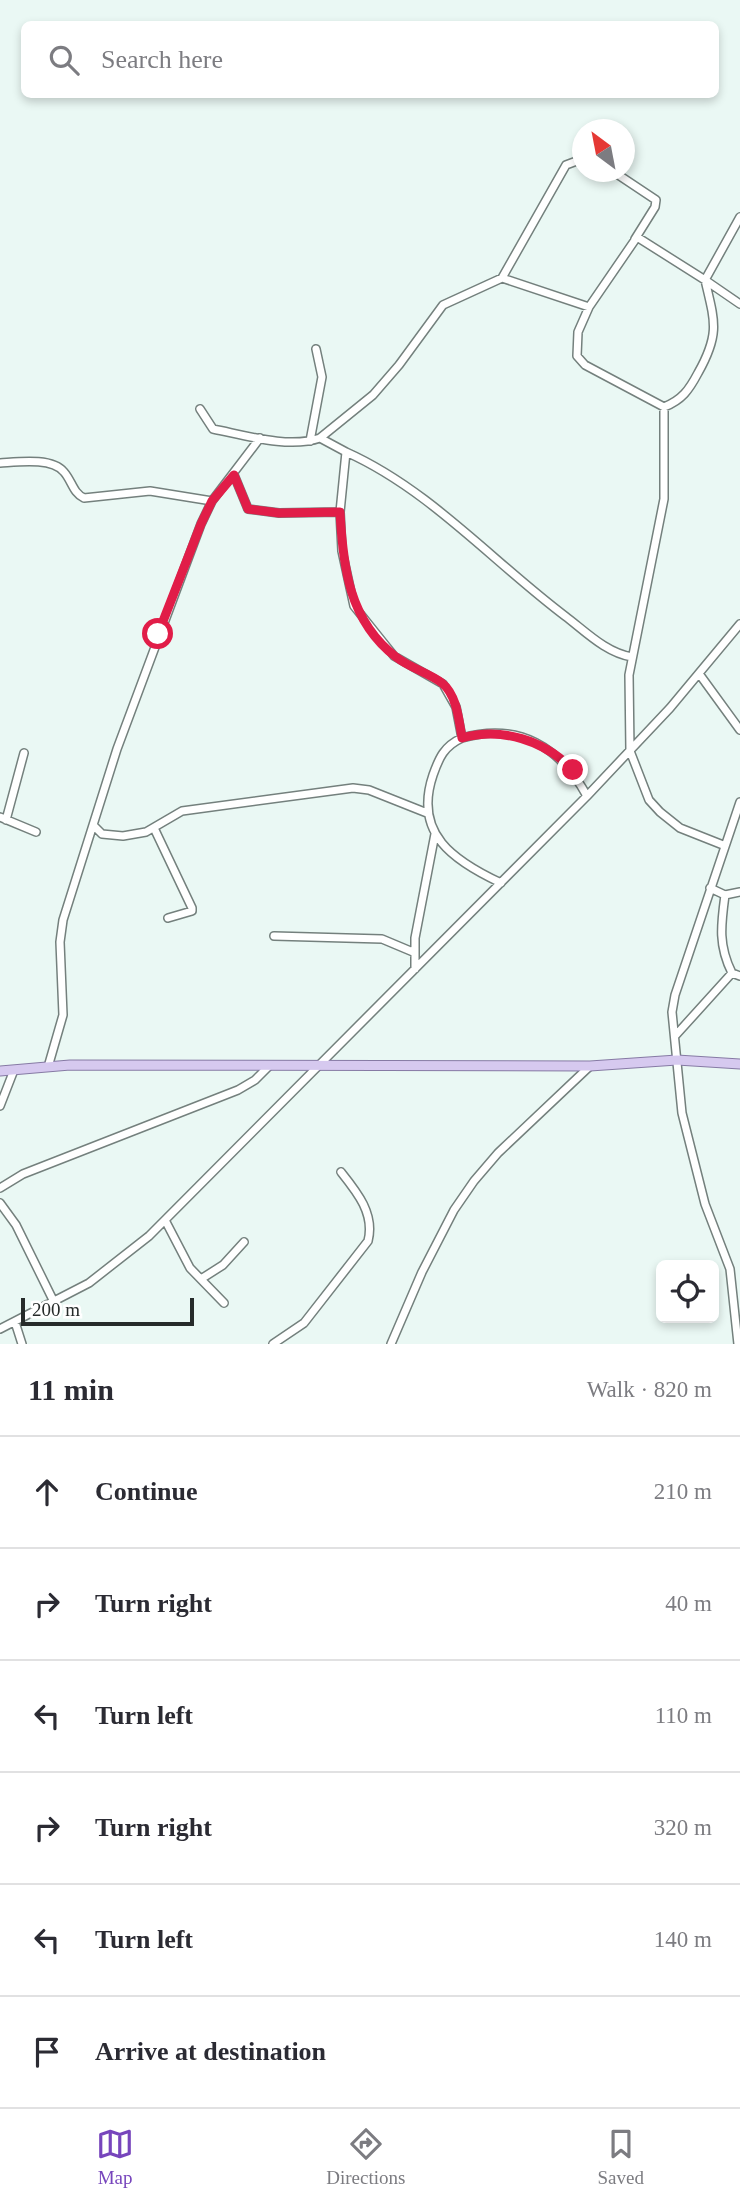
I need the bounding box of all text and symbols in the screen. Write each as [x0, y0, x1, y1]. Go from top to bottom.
search box [21, 21, 719, 98]
icon: search [45, 41, 83, 79]
text: Search here [101, 45, 223, 74]
north arrow [572, 119, 635, 182]
route start [142, 618, 173, 649]
route end [557, 754, 588, 785]
map controls [656, 1260, 719, 1323]
button: locate [656, 1260, 719, 1323]
scale bar [21, 1295, 194, 1327]
text: 200 m [32, 1299, 80, 1320]
text: 11 min [28, 1373, 114, 1406]
text: Walk · 820 m [587, 1377, 712, 1402]
icon: ahead [28, 1473, 66, 1511]
text: Continue [95, 1477, 198, 1506]
text: 210 m [654, 1479, 712, 1504]
icon: right [28, 1585, 66, 1623]
text: Turn right [95, 1589, 212, 1618]
text: 40 m [665, 1591, 712, 1616]
icon: left [28, 1697, 66, 1735]
text: Turn left [95, 1701, 193, 1730]
text: 110 m [655, 1703, 712, 1728]
icon: right [28, 1809, 66, 1847]
text: Turn right [95, 1813, 212, 1842]
text: 320 m [654, 1815, 712, 1840]
icon: left [28, 1921, 66, 1959]
text: Turn left [95, 1925, 193, 1954]
text: 140 m [654, 1927, 712, 1952]
icon: arrive [28, 2033, 66, 2071]
text: Arrive at destination [95, 2037, 326, 2066]
tab: Map [96, 2125, 134, 2189]
tab: Directions [326, 2125, 405, 2189]
tab: Saved [597, 2125, 644, 2189]

